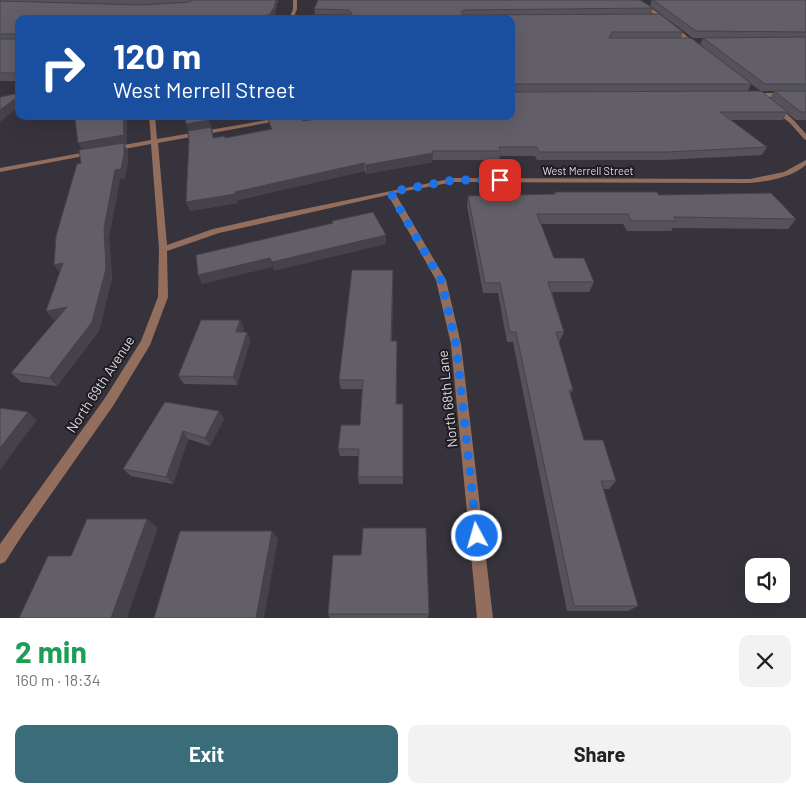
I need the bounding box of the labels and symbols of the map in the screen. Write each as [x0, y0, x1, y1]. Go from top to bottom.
pin [479, 159, 521, 201]
street label: West Merrell Street [542, 164, 634, 177]
street label: North 69th Avenue [62, 332, 138, 436]
street label: North 68th Lane [433, 349, 461, 449]
position arrow [450, 509, 502, 561]

